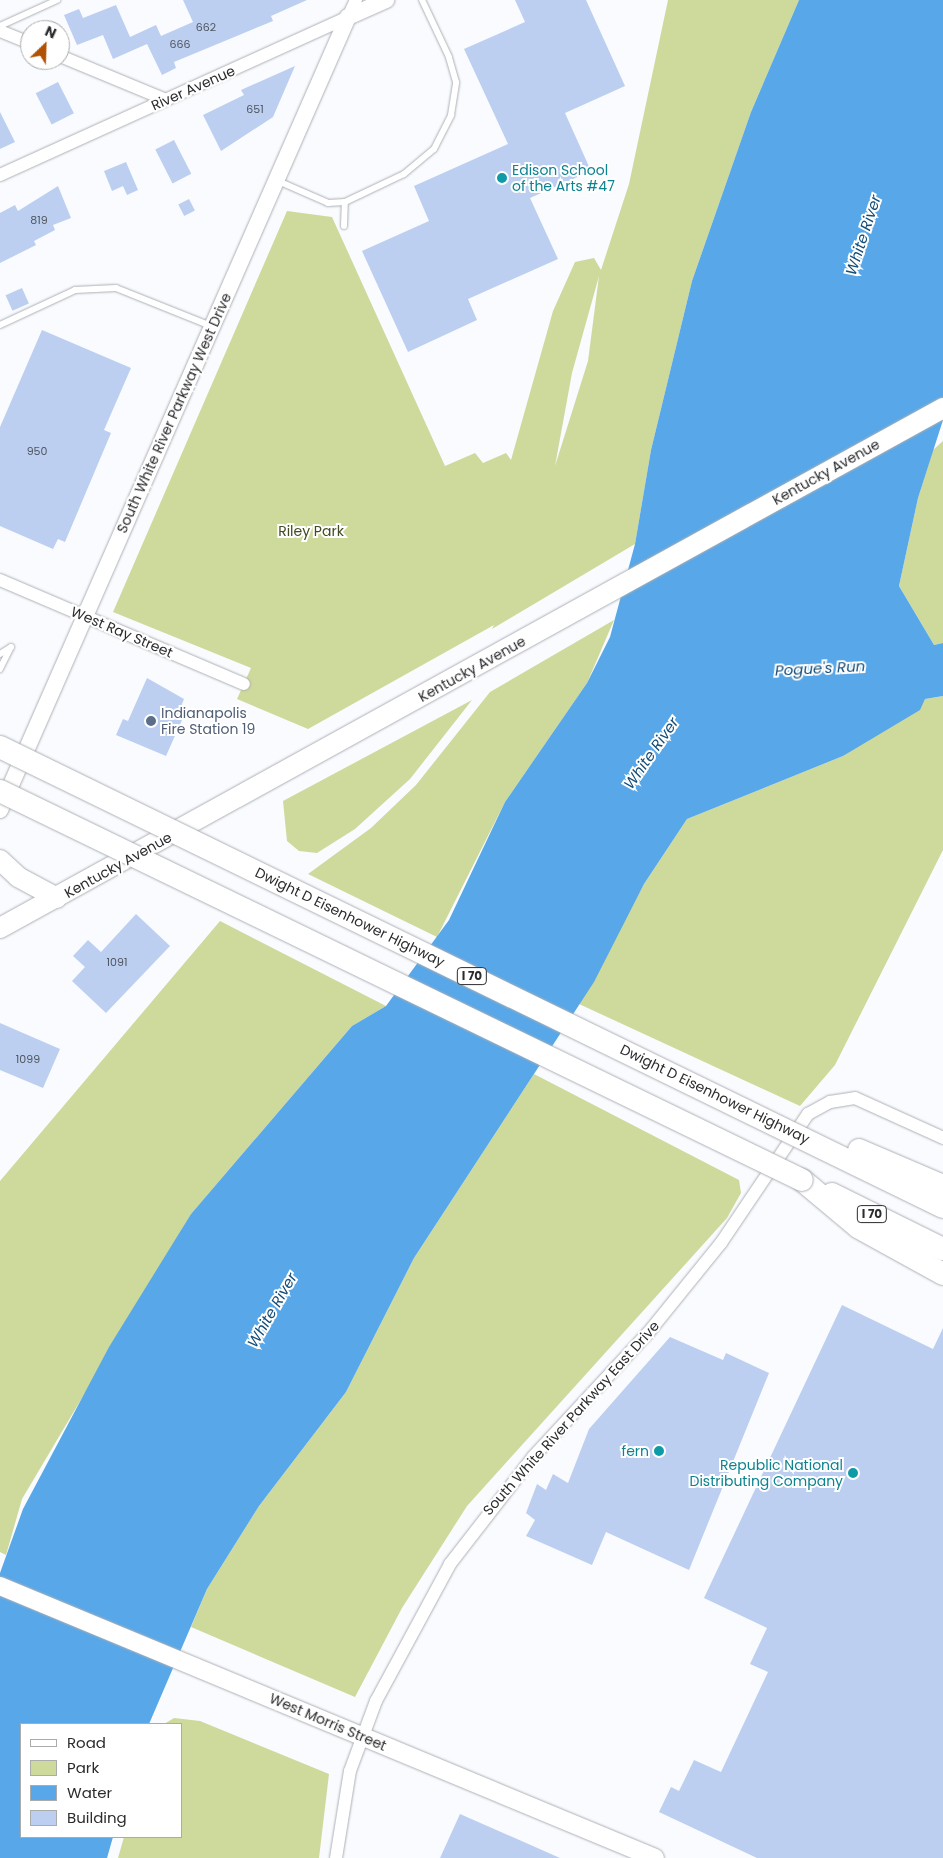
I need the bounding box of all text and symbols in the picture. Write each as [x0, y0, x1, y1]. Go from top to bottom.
north arrow [20, 20, 70, 70]
house number: 662 [196, 20, 216, 34]
text: N [42, 21, 60, 43]
house number: 666 [170, 37, 190, 51]
street label: River Avenue [148, 62, 238, 114]
house number: 651 [246, 102, 264, 116]
place label: Edison School of the Arts #47 [512, 162, 615, 194]
marker: Edison School of the Arts #47 [496, 172, 508, 184]
water label: White River [842, 193, 884, 277]
house number: 819 [30, 213, 48, 227]
street label: South White River Parkway West Drive [113, 290, 235, 536]
street label: Kentucky Avenue [769, 436, 883, 508]
house number: 950 [27, 444, 47, 458]
park label: Riley Park [278, 523, 344, 539]
street label: West Ray Street [69, 603, 175, 661]
street label: Kentucky Avenue [415, 633, 529, 705]
water label: Pogue's Run [774, 657, 866, 679]
place label: Indianapolis Fire Station 19 [161, 705, 255, 738]
water label: White River [620, 714, 682, 792]
marker: Indianapolis Fire Station 19 [145, 715, 157, 727]
street label: Kentucky Avenue [61, 829, 175, 901]
street label: Dwight D Eisenhower Highway [253, 864, 447, 970]
house number: 1091 [107, 955, 127, 969]
road number: I 70 [456, 966, 488, 986]
street label: Dwight D Eisenhower Highway [618, 1041, 812, 1147]
house number: 1099 [16, 1052, 40, 1066]
road number: I 70 [856, 1204, 888, 1224]
water label: White River [243, 1269, 301, 1351]
street label: South White River Parkway East Drive [479, 1317, 663, 1519]
place label: fern [622, 1443, 649, 1459]
marker: fern [653, 1445, 665, 1457]
place label: Republic National Distributing Company [690, 1457, 843, 1490]
marker: Republic National Distributing Company [847, 1467, 859, 1479]
street label: West Morris Street [267, 1690, 389, 1754]
legend [20, 1723, 182, 1838]
text: Road [67, 1732, 106, 1753]
text: Park [67, 1757, 99, 1778]
text: Water [67, 1782, 112, 1803]
text: Building [67, 1807, 127, 1828]

